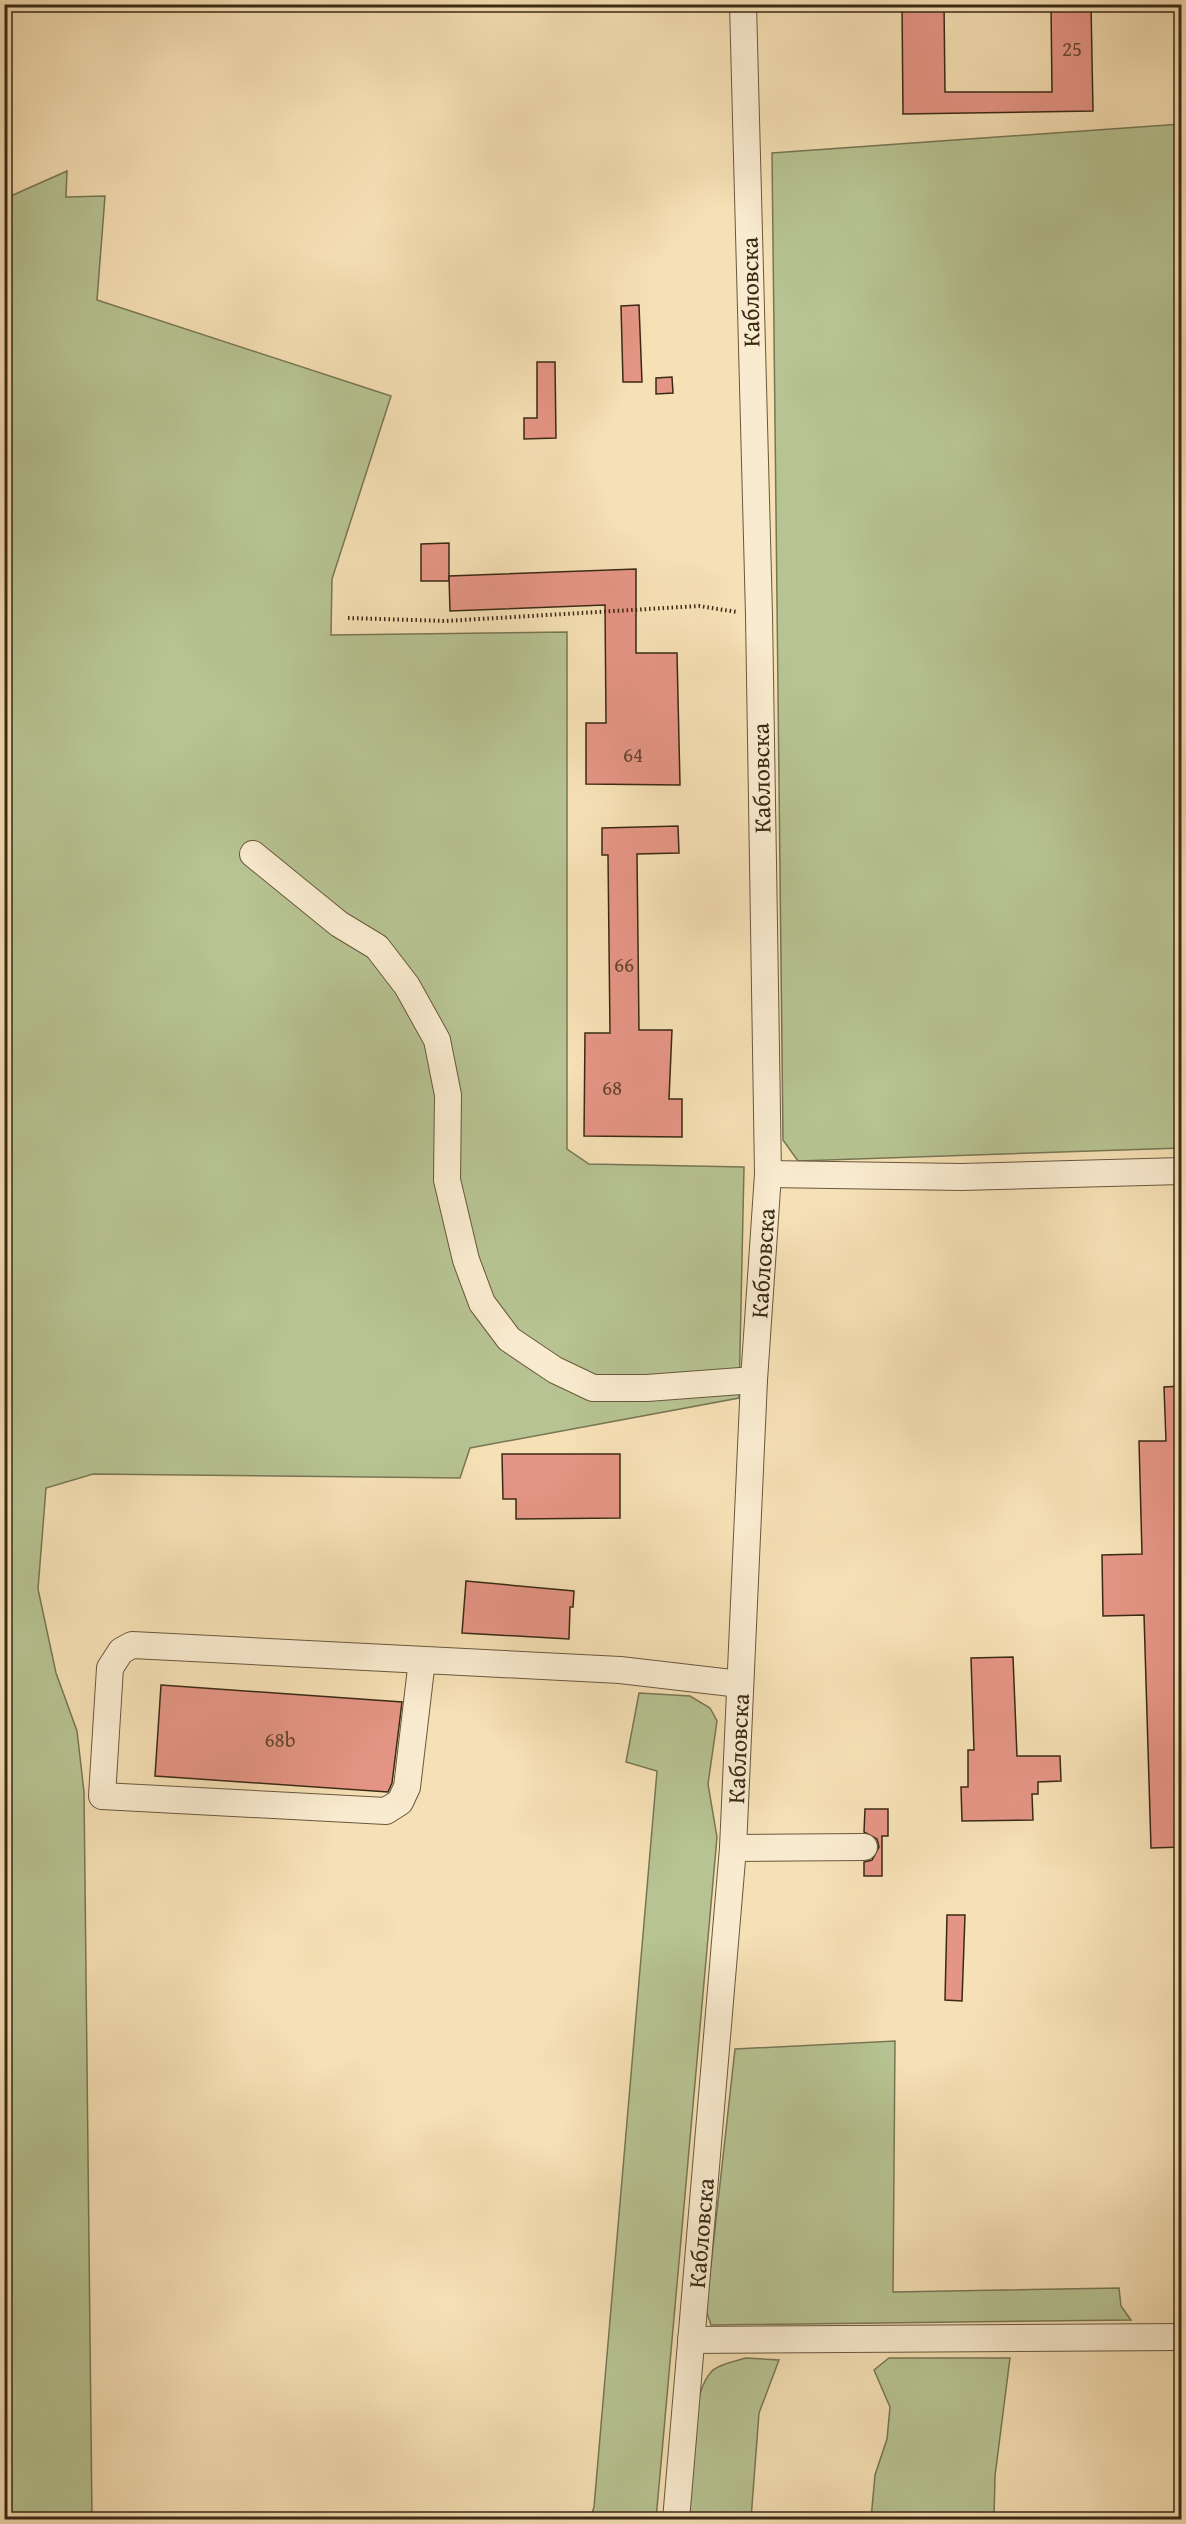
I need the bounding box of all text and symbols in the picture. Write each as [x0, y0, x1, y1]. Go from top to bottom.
house number: 25 [1062, 33, 1082, 64]
street label: Кабловска [732, 236, 768, 347]
street label: Кабловска [743, 722, 779, 833]
house number: 64 [623, 739, 643, 770]
house number: 66 [614, 949, 634, 980]
house number: 68 [602, 1072, 622, 1103]
street label: Кабловска [741, 1206, 783, 1319]
street label: Кабловска [718, 1692, 757, 1804]
house number: 68b [264, 1724, 296, 1755]
street label: Кабловска [678, 2176, 722, 2289]

